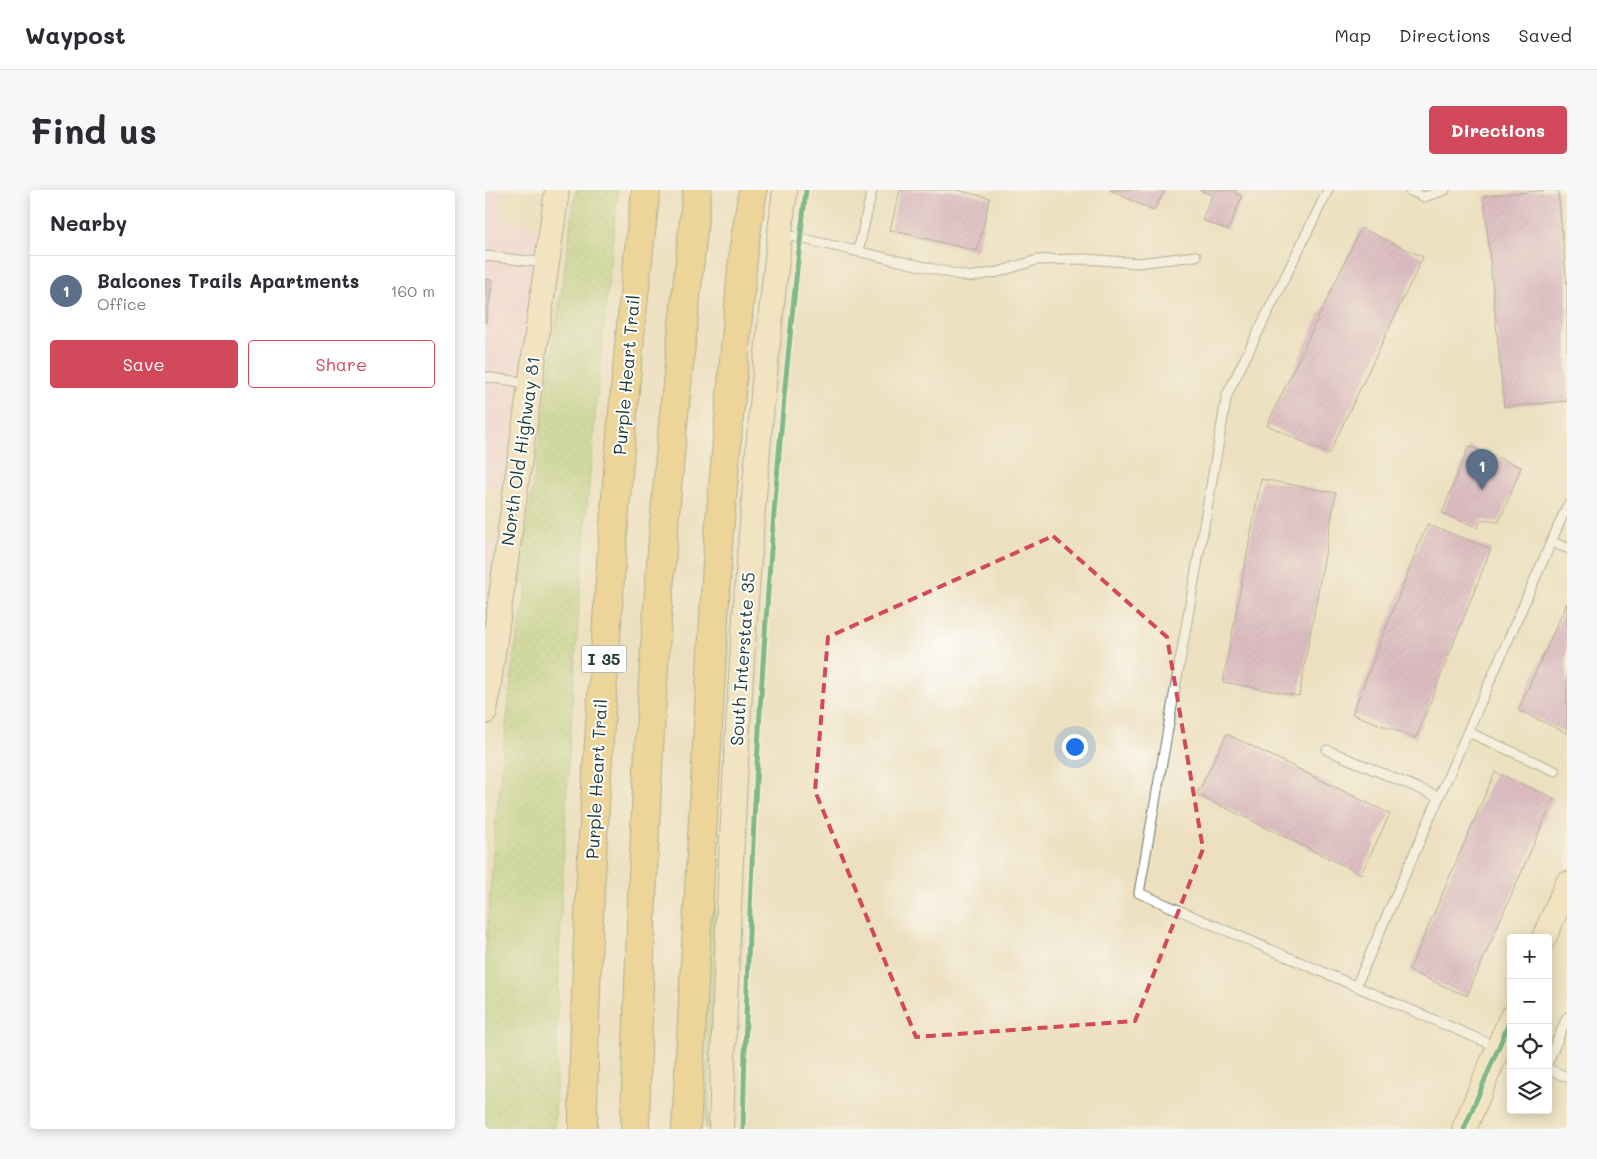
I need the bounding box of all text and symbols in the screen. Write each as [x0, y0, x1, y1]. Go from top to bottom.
text: Waypost [25, 19, 126, 50]
text: Map [1334, 23, 1371, 47]
text: Directions [1399, 23, 1491, 47]
text: Saved [1519, 23, 1572, 47]
button: Directions [1429, 106, 1567, 154]
text: Find us [30, 107, 157, 153]
text: Nearby [50, 209, 127, 236]
text: Balcones Trails Apartments [97, 268, 359, 293]
text: 1 [62, 280, 70, 301]
text: 160 m [390, 280, 435, 301]
text: Office [97, 293, 146, 314]
street label: Purple Heart Trail [607, 294, 645, 456]
button: Save [50, 340, 238, 388]
button: Share [248, 340, 435, 388]
street label: North Old Highway 81 [495, 355, 545, 547]
pin: 1 [1466, 449, 1498, 490]
street label: South Interstate 35 [724, 571, 760, 747]
road number: I 35 [581, 646, 627, 672]
street label: Purple Heart Trail [580, 698, 612, 860]
your location [1062, 734, 1088, 760]
map controls [1507, 934, 1552, 1114]
button: + [1507, 934, 1552, 979]
button: − [1507, 979, 1552, 1024]
button: locate [1507, 1024, 1552, 1069]
button: layers [1507, 1069, 1552, 1114]

